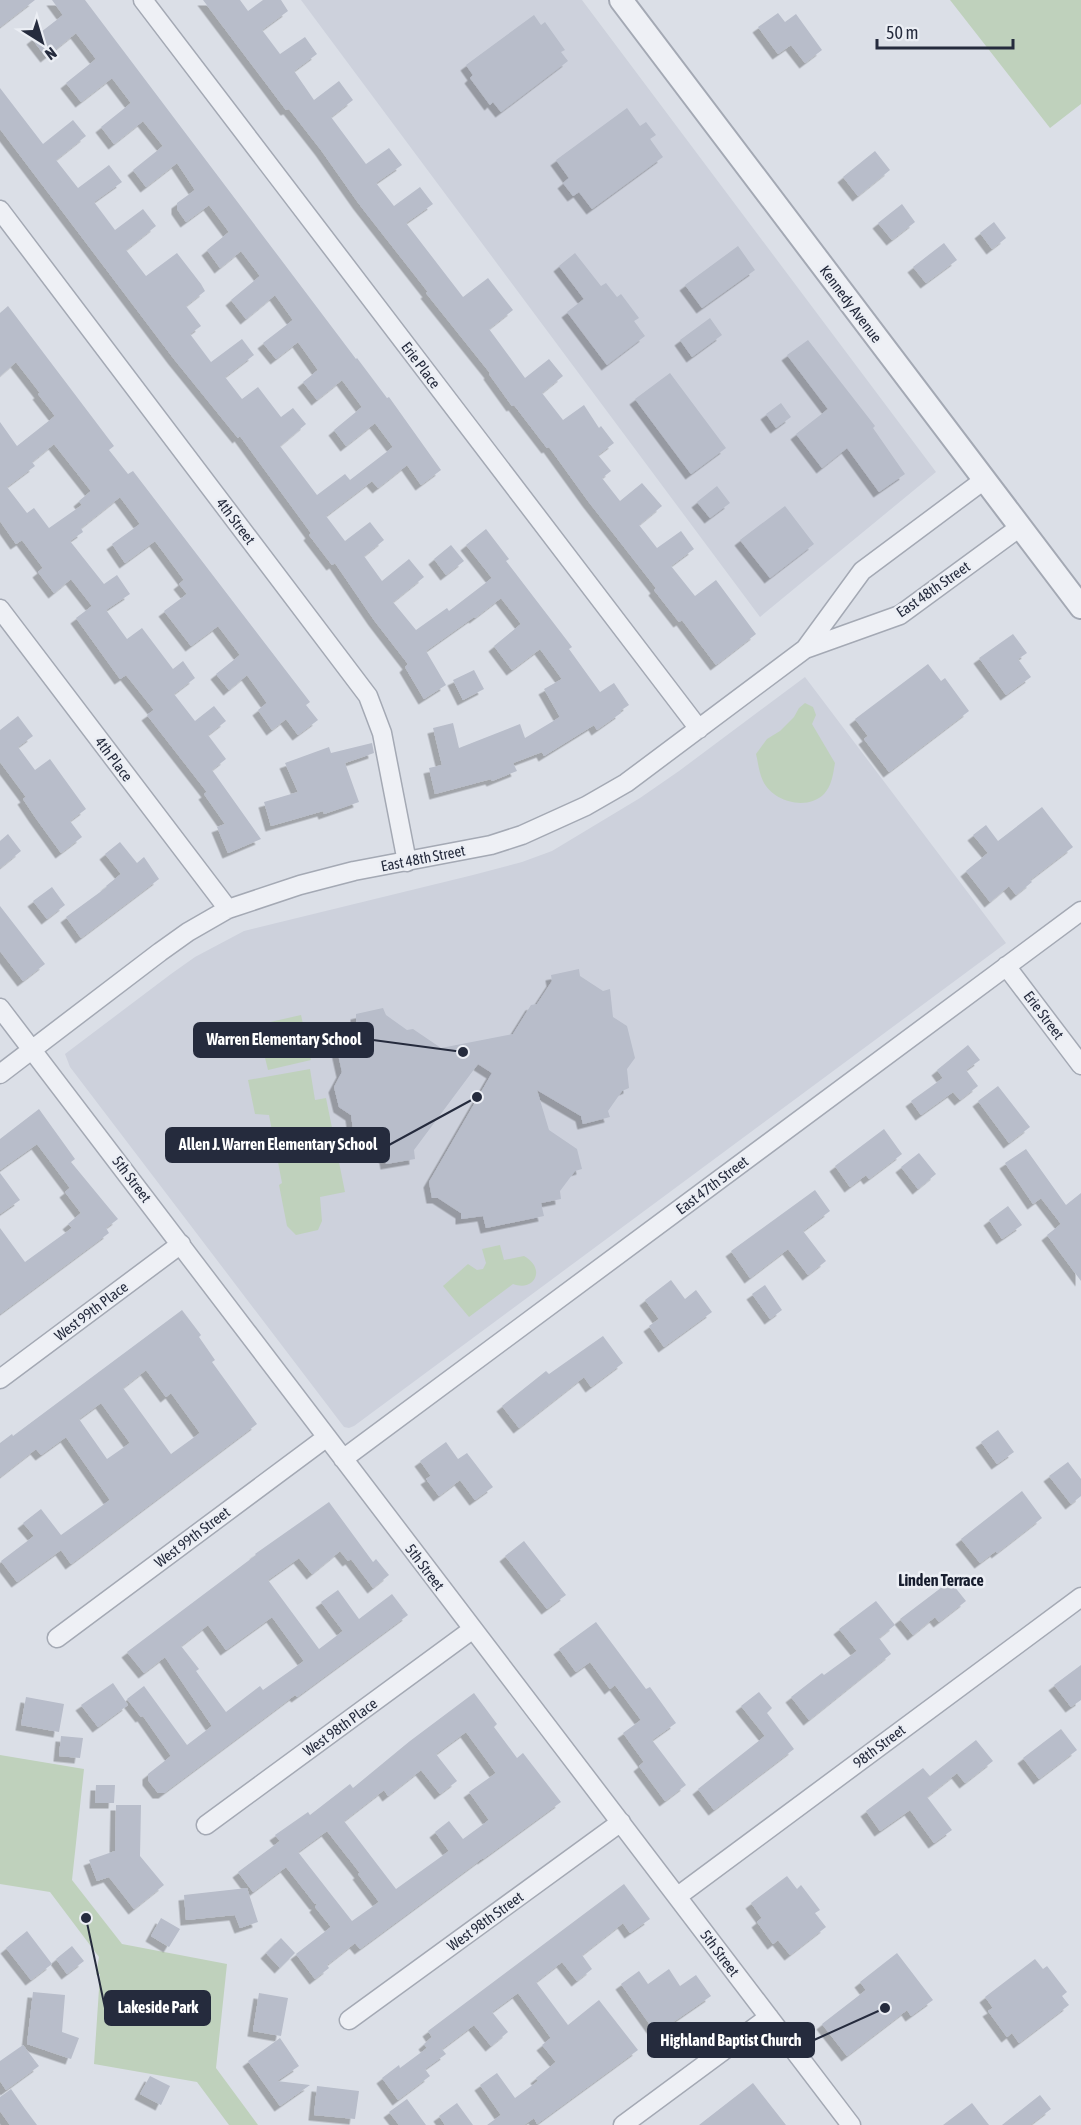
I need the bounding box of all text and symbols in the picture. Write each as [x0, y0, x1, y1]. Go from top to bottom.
north arrow [12, 12, 72, 72]
scale bar [877, 12, 1014, 50]
text: 50 m [886, 22, 918, 43]
text: N [42, 44, 60, 64]
street label: Kennedy Avenue [817, 262, 886, 346]
street label: Erie Place [398, 338, 444, 392]
street label: 4th Street [213, 494, 259, 548]
street label: East 48th Street [893, 557, 973, 621]
street label: 4th Place [92, 733, 136, 785]
street label: East 48th Street [379, 841, 467, 875]
street label: Erie Street [1020, 988, 1068, 1042]
callout: Warren Elementary School [194, 1023, 373, 1057]
text: Warren Elementary School [205, 1030, 362, 1048]
callout: Allen J. Warren Elementary School [166, 1128, 389, 1162]
text: Allen J. Warren Elementary School [178, 1135, 378, 1153]
street label: 5th Street [109, 1152, 155, 1206]
street label: East 47th Street [673, 1152, 751, 1218]
street label: West 99th Place [51, 1278, 131, 1344]
street label: West 99th Street [151, 1503, 233, 1571]
street label: 5th Street [402, 1540, 448, 1594]
district label: Linden Terrace [898, 1571, 984, 1589]
street label: West 98th Place [300, 1694, 380, 1760]
street label: 98th Street [850, 1721, 908, 1771]
street label: West 98th Street [444, 1888, 526, 1954]
street label: 5th Street [697, 1926, 743, 1980]
callout: Lakeside Park [105, 1991, 210, 2025]
text: Lakeside Park [118, 1998, 199, 2016]
callout: Highland Baptist Church [648, 2023, 814, 2057]
text: Highland Baptist Church [660, 2031, 802, 2049]

